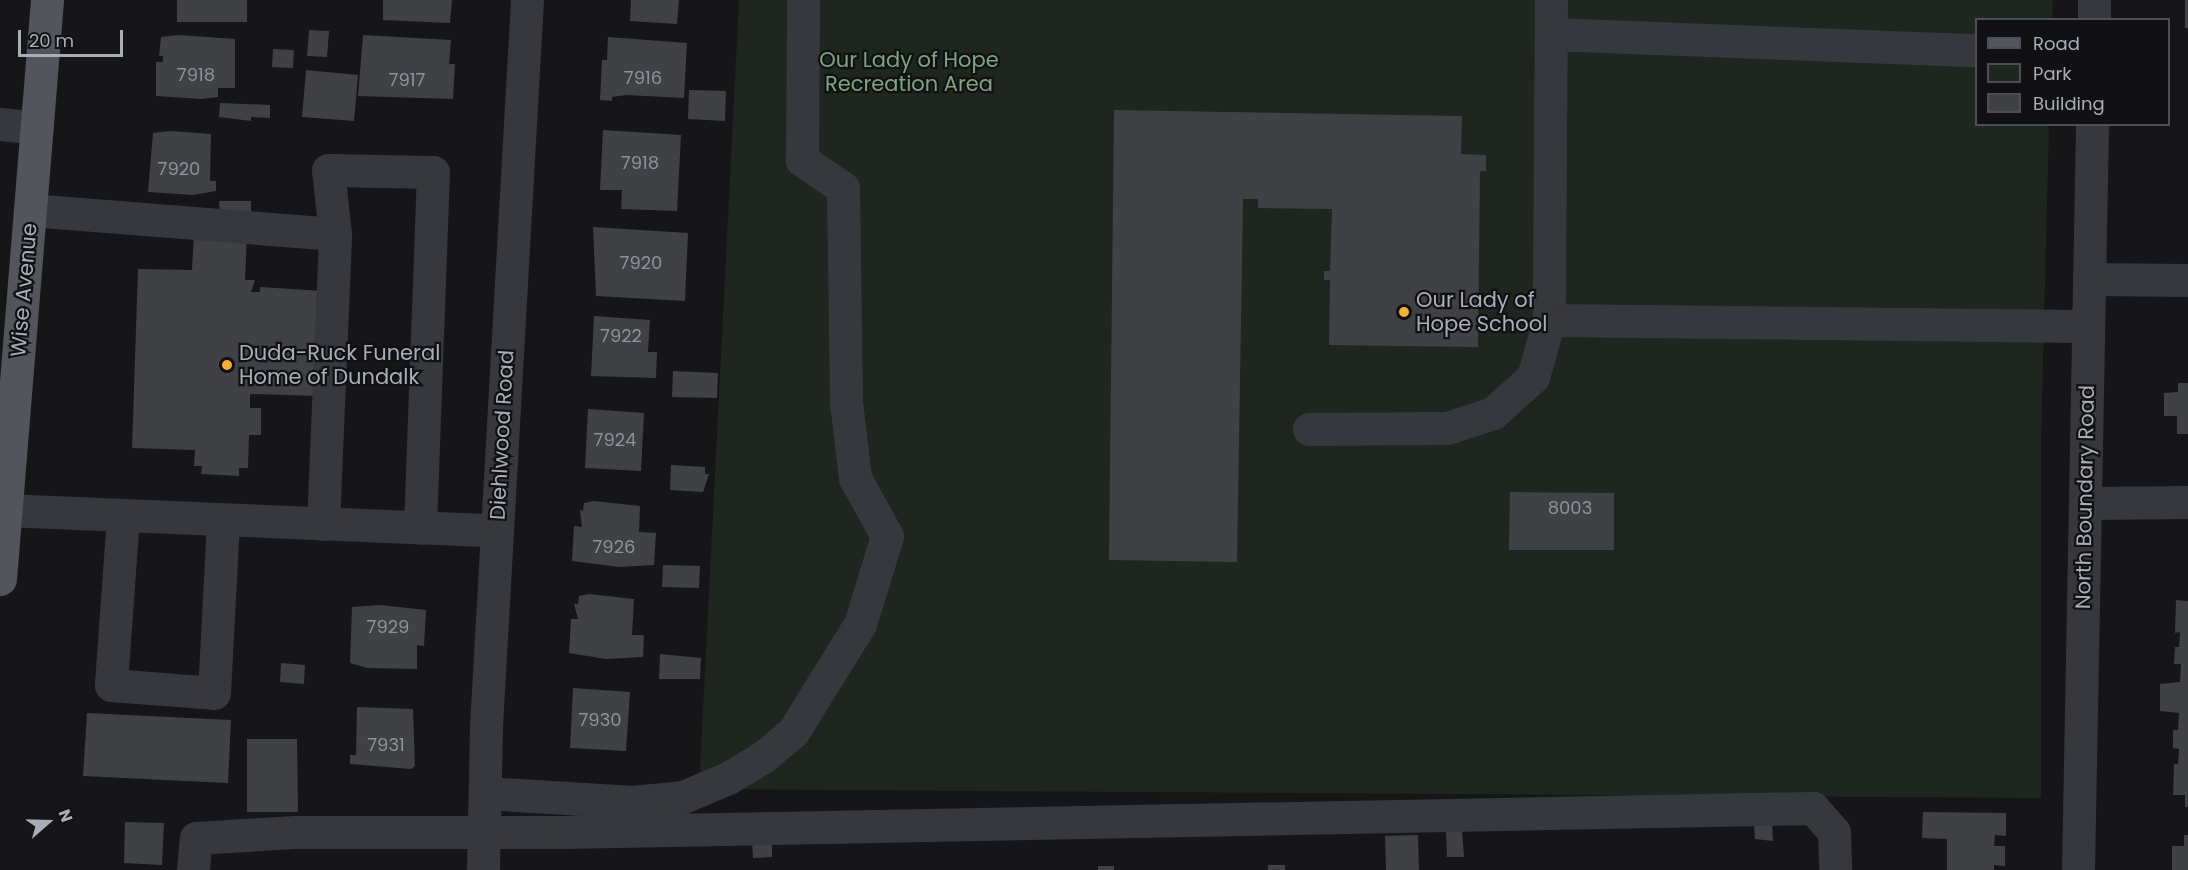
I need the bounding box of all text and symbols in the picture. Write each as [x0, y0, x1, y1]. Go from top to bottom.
scale bar [21, 18, 126, 56]
legend [1975, 18, 2170, 126]
text: 20 m [29, 28, 74, 53]
text: Road [2033, 31, 2080, 56]
park label: Our Lady of Hope Recreation Area [819, 47, 999, 97]
text: Park [2033, 61, 2072, 86]
house number: 7918 [177, 64, 215, 86]
house number: 7916 [624, 67, 662, 89]
house number: 7917 [389, 69, 425, 91]
text: Building [2033, 91, 2105, 116]
house number: 7918 [621, 152, 659, 174]
house number: 7920 [158, 158, 200, 180]
street label: Wise Avenue [6, 222, 42, 358]
house number: 7920 [620, 252, 662, 274]
place label: Our Lady of Hope School [1416, 287, 1547, 337]
marker: Our Lady of Hope School [1397, 305, 1411, 319]
house number: 7922 [600, 325, 642, 347]
place label: Duda-Ruck Funeral Home of Dundalk [239, 340, 440, 390]
street label: Diehlwood Road [485, 349, 519, 521]
marker: Duda-Ruck Funeral Home of Dundalk [220, 358, 234, 372]
street label: North Boundary Road [2070, 385, 2100, 609]
house number: 7924 [594, 429, 636, 451]
house number: 8003 [1548, 497, 1592, 519]
house number: 7926 [593, 536, 635, 558]
house number: 7929 [367, 616, 409, 638]
house number: 7930 [578, 709, 622, 731]
house number: 7931 [367, 734, 405, 756]
north arrow [18, 792, 78, 852]
text: N [53, 806, 78, 825]

